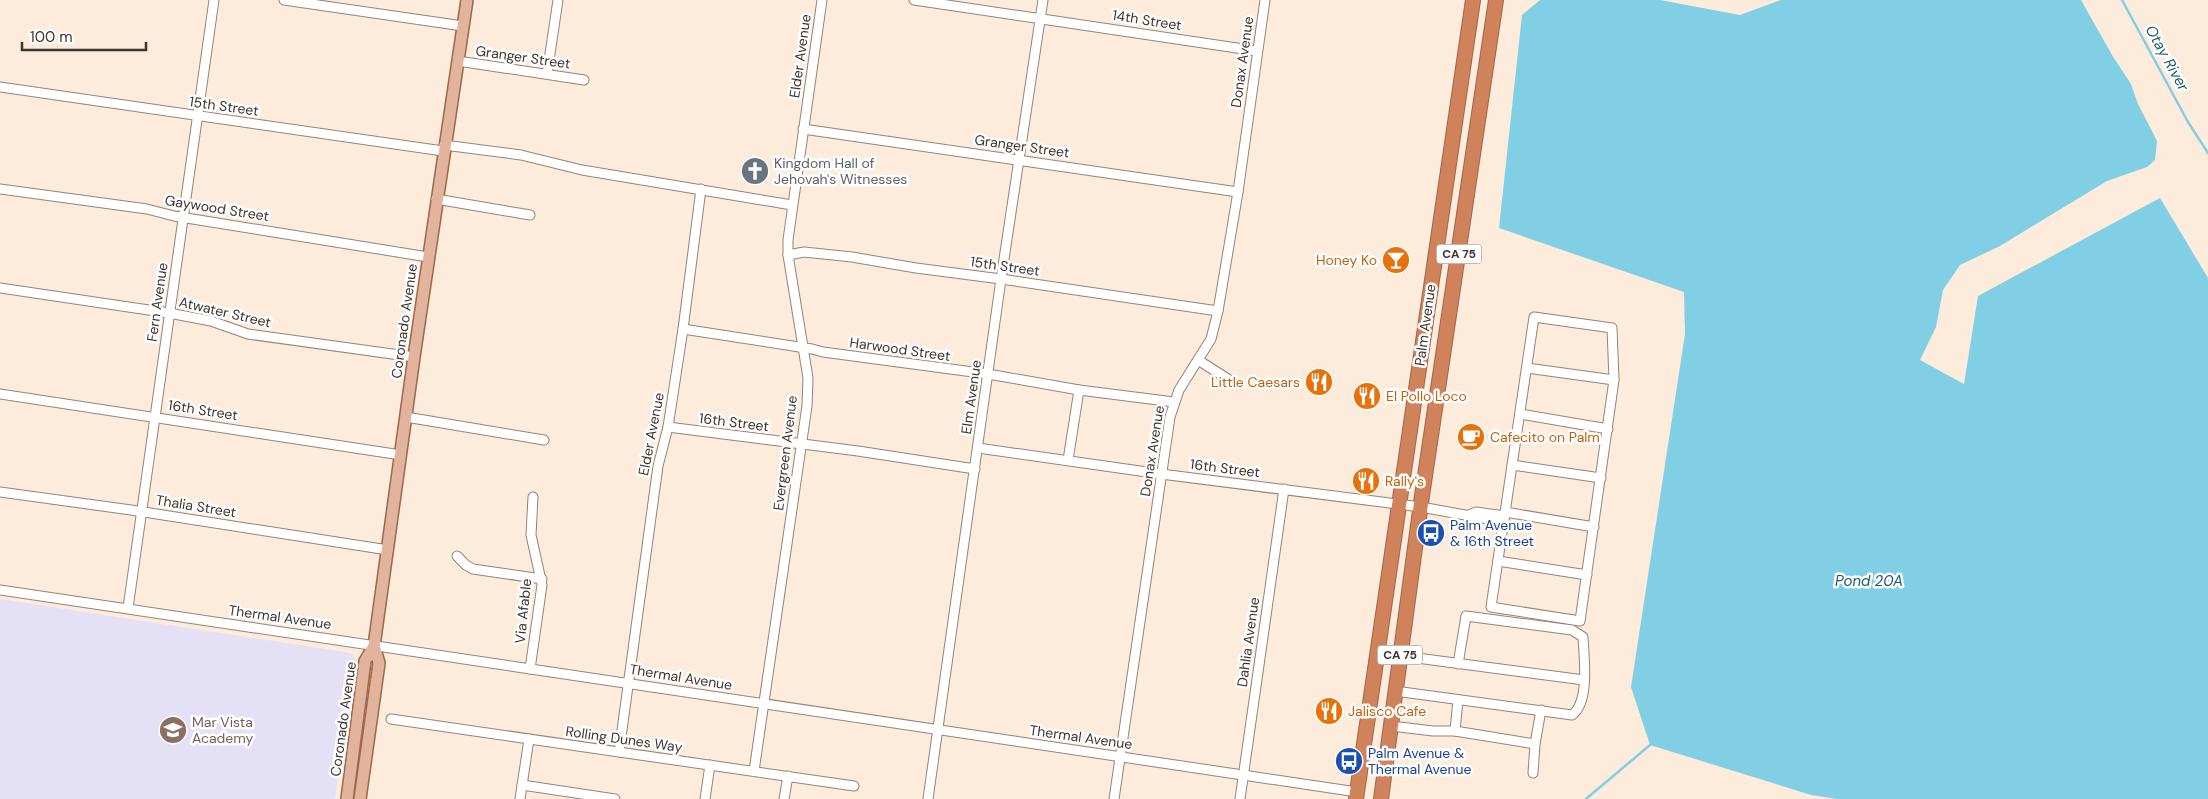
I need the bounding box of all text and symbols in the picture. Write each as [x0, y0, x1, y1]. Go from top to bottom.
street label: 14th Street [1111, 6, 1183, 34]
street label: Elder Avenue [785, 13, 815, 99]
street label: Donax Avenue [1227, 15, 1257, 109]
scale bar [22, 20, 146, 52]
water label: Otay River [2141, 21, 2194, 95]
text: 100 m [30, 27, 73, 47]
street label: Granger Street [474, 41, 572, 73]
street label: 15th Street [188, 92, 260, 120]
street label: Granger Street [973, 130, 1071, 162]
place label: Kingdom Hall of Jehovah's Witnesses [774, 154, 907, 188]
church icon: Kingdom Hall of Jehovah's Witnesses [740, 156, 770, 186]
street label: Gaywood Street [164, 191, 270, 225]
road number: CA 75 [1436, 244, 1482, 264]
bar icon: Honey Ko [1381, 245, 1411, 275]
place label: Honey Ko [1316, 251, 1377, 269]
street label: 15th Street [969, 252, 1041, 280]
street label: Fern Avenue [143, 261, 171, 343]
street label: Coronado Avenue [387, 262, 421, 379]
street label: Palm Avenue [1410, 283, 1440, 367]
street label: Atwater Street [177, 293, 273, 331]
street label: Harwood Street [848, 333, 952, 365]
street label: Elm Avenue [957, 359, 985, 435]
restaurant icon: Little Caesars [1304, 367, 1334, 397]
place label: Little Caesars [1211, 373, 1300, 391]
restaurant icon: El Pollo Loco [1352, 381, 1382, 411]
place label: El Pollo Loco [1386, 387, 1467, 405]
street label: Elder Avenue [634, 391, 668, 477]
street label: Evergreen Avenue [769, 394, 801, 512]
street label: 16th Street [167, 396, 239, 424]
street label: Donax Avenue [1136, 404, 1168, 498]
street label: 16th Street [698, 409, 770, 435]
cafe icon: Cafecito on Palm [1456, 422, 1486, 452]
place label: Cafecito on Palm [1490, 428, 1600, 446]
street label: 16th Street [1189, 455, 1261, 481]
restaurant icon: Rally's [1351, 466, 1381, 496]
place label: Rally's [1385, 472, 1424, 490]
street label: Thalia Street [155, 491, 237, 521]
place label: Palm Avenue & 16th Street [1450, 516, 1534, 550]
bus stop icon: Palm Avenue & 16th Street [1416, 518, 1446, 548]
water label: Pond 20A [1835, 571, 1903, 591]
street label: Via Afable [511, 578, 535, 644]
street label: Dahlia Avenue [1233, 596, 1263, 688]
street label: Thermal Avenue [227, 601, 333, 633]
road number: CA 75 [1378, 646, 1422, 664]
street label: Coronado Avenue [326, 660, 360, 777]
street label: Thermal Avenue [628, 660, 734, 694]
restaurant icon: Jalisco Cafe [1314, 696, 1344, 726]
place label: Jalisco Cafe [1348, 702, 1426, 720]
place label: Mar Vista Academy [192, 713, 254, 747]
school or university icon: Mar Vista Academy [158, 715, 188, 745]
street label: Thermal Avenue [1028, 721, 1134, 753]
street label: Rolling Dunes Way [564, 722, 684, 756]
place label: Palm Avenue & Thermal Avenue [1368, 744, 1472, 778]
bus stop icon: Palm Avenue & Thermal Avenue [1334, 746, 1364, 776]

